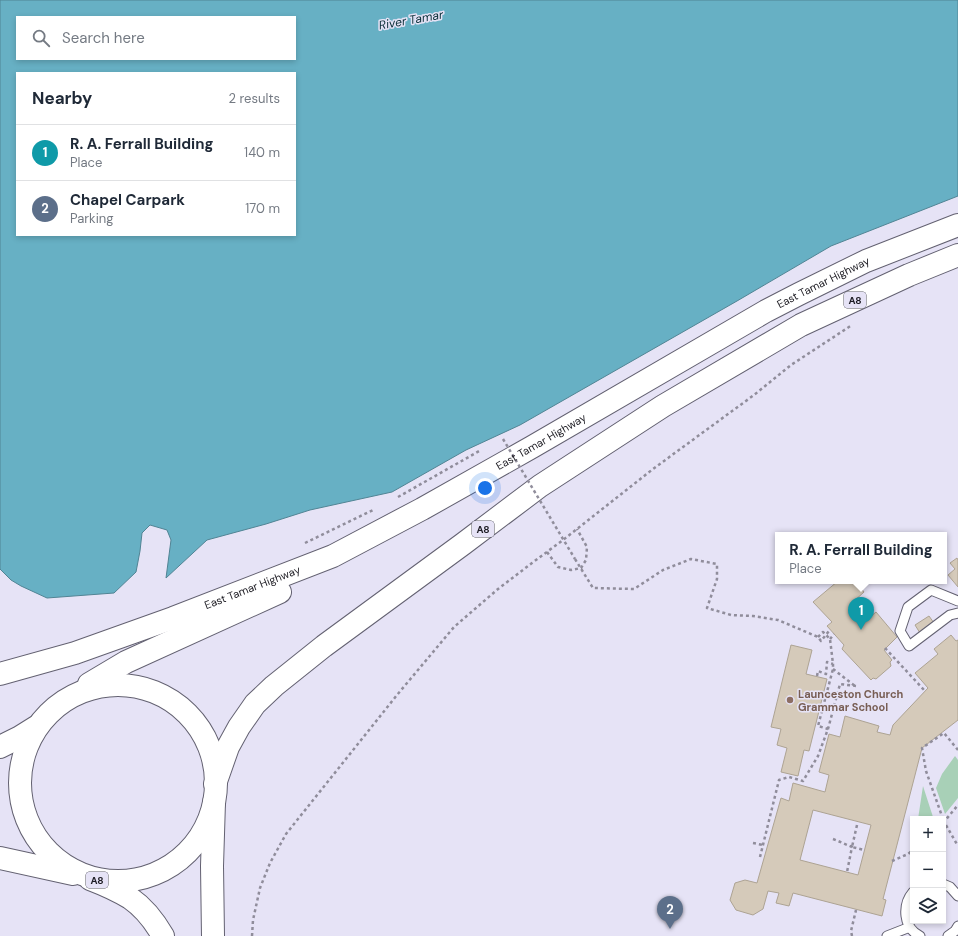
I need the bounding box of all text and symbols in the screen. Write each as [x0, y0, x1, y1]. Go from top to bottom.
water label: River Tamar [378, 6, 445, 34]
search box [16, 16, 296, 60]
icon: search [30, 27, 52, 49]
text: Search here [62, 28, 145, 48]
text: Nearby [32, 87, 92, 109]
text: 2 results [229, 90, 280, 107]
text: R. A. Ferrall Building [70, 134, 213, 154]
text: 1 [43, 144, 47, 161]
text: 140 m [244, 144, 280, 161]
text: Place [70, 154, 102, 171]
text: Chapel Carpark [70, 190, 185, 210]
text: 2 [41, 200, 49, 217]
text: 170 m [245, 200, 280, 217]
text: Parking [70, 210, 114, 227]
street label: East Tamar Highway [774, 253, 872, 311]
road number: A8 [844, 292, 866, 308]
street label: East Tamar Highway [493, 410, 589, 473]
your location [475, 478, 495, 498]
road number: A8 [472, 521, 494, 537]
popup [775, 532, 947, 584]
text: R. A. Ferrall Building [789, 540, 933, 560]
text: Place [789, 560, 822, 577]
street label: East Tamar Highway [202, 562, 302, 612]
pin: 1 [848, 597, 874, 630]
place label: Launceston Church Grammar School [798, 687, 904, 714]
marker: Launceston Church Grammar School [785, 695, 795, 705]
map controls [910, 816, 946, 924]
button: + [910, 816, 946, 852]
button: − [910, 852, 946, 888]
road number: A8 [86, 872, 108, 888]
button: layers [910, 888, 946, 924]
pin: 2 [657, 896, 683, 929]

